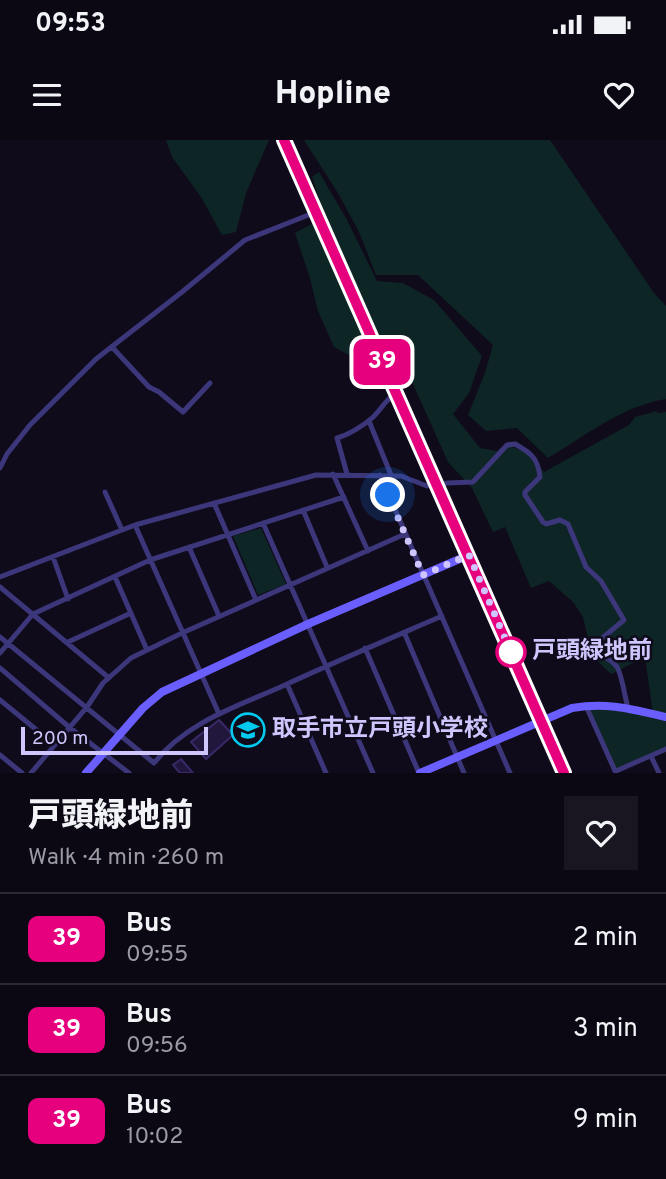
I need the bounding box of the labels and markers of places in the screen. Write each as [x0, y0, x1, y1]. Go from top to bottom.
marker: 戸頭緑地前 [496, 637, 526, 667]
place label: 戸頭緑地前 [532, 637, 652, 667]
school or university icon: 取手市立戸頭小学校 [229, 711, 267, 749]
place label: 取手市立戸頭小学校 [272, 715, 488, 745]

